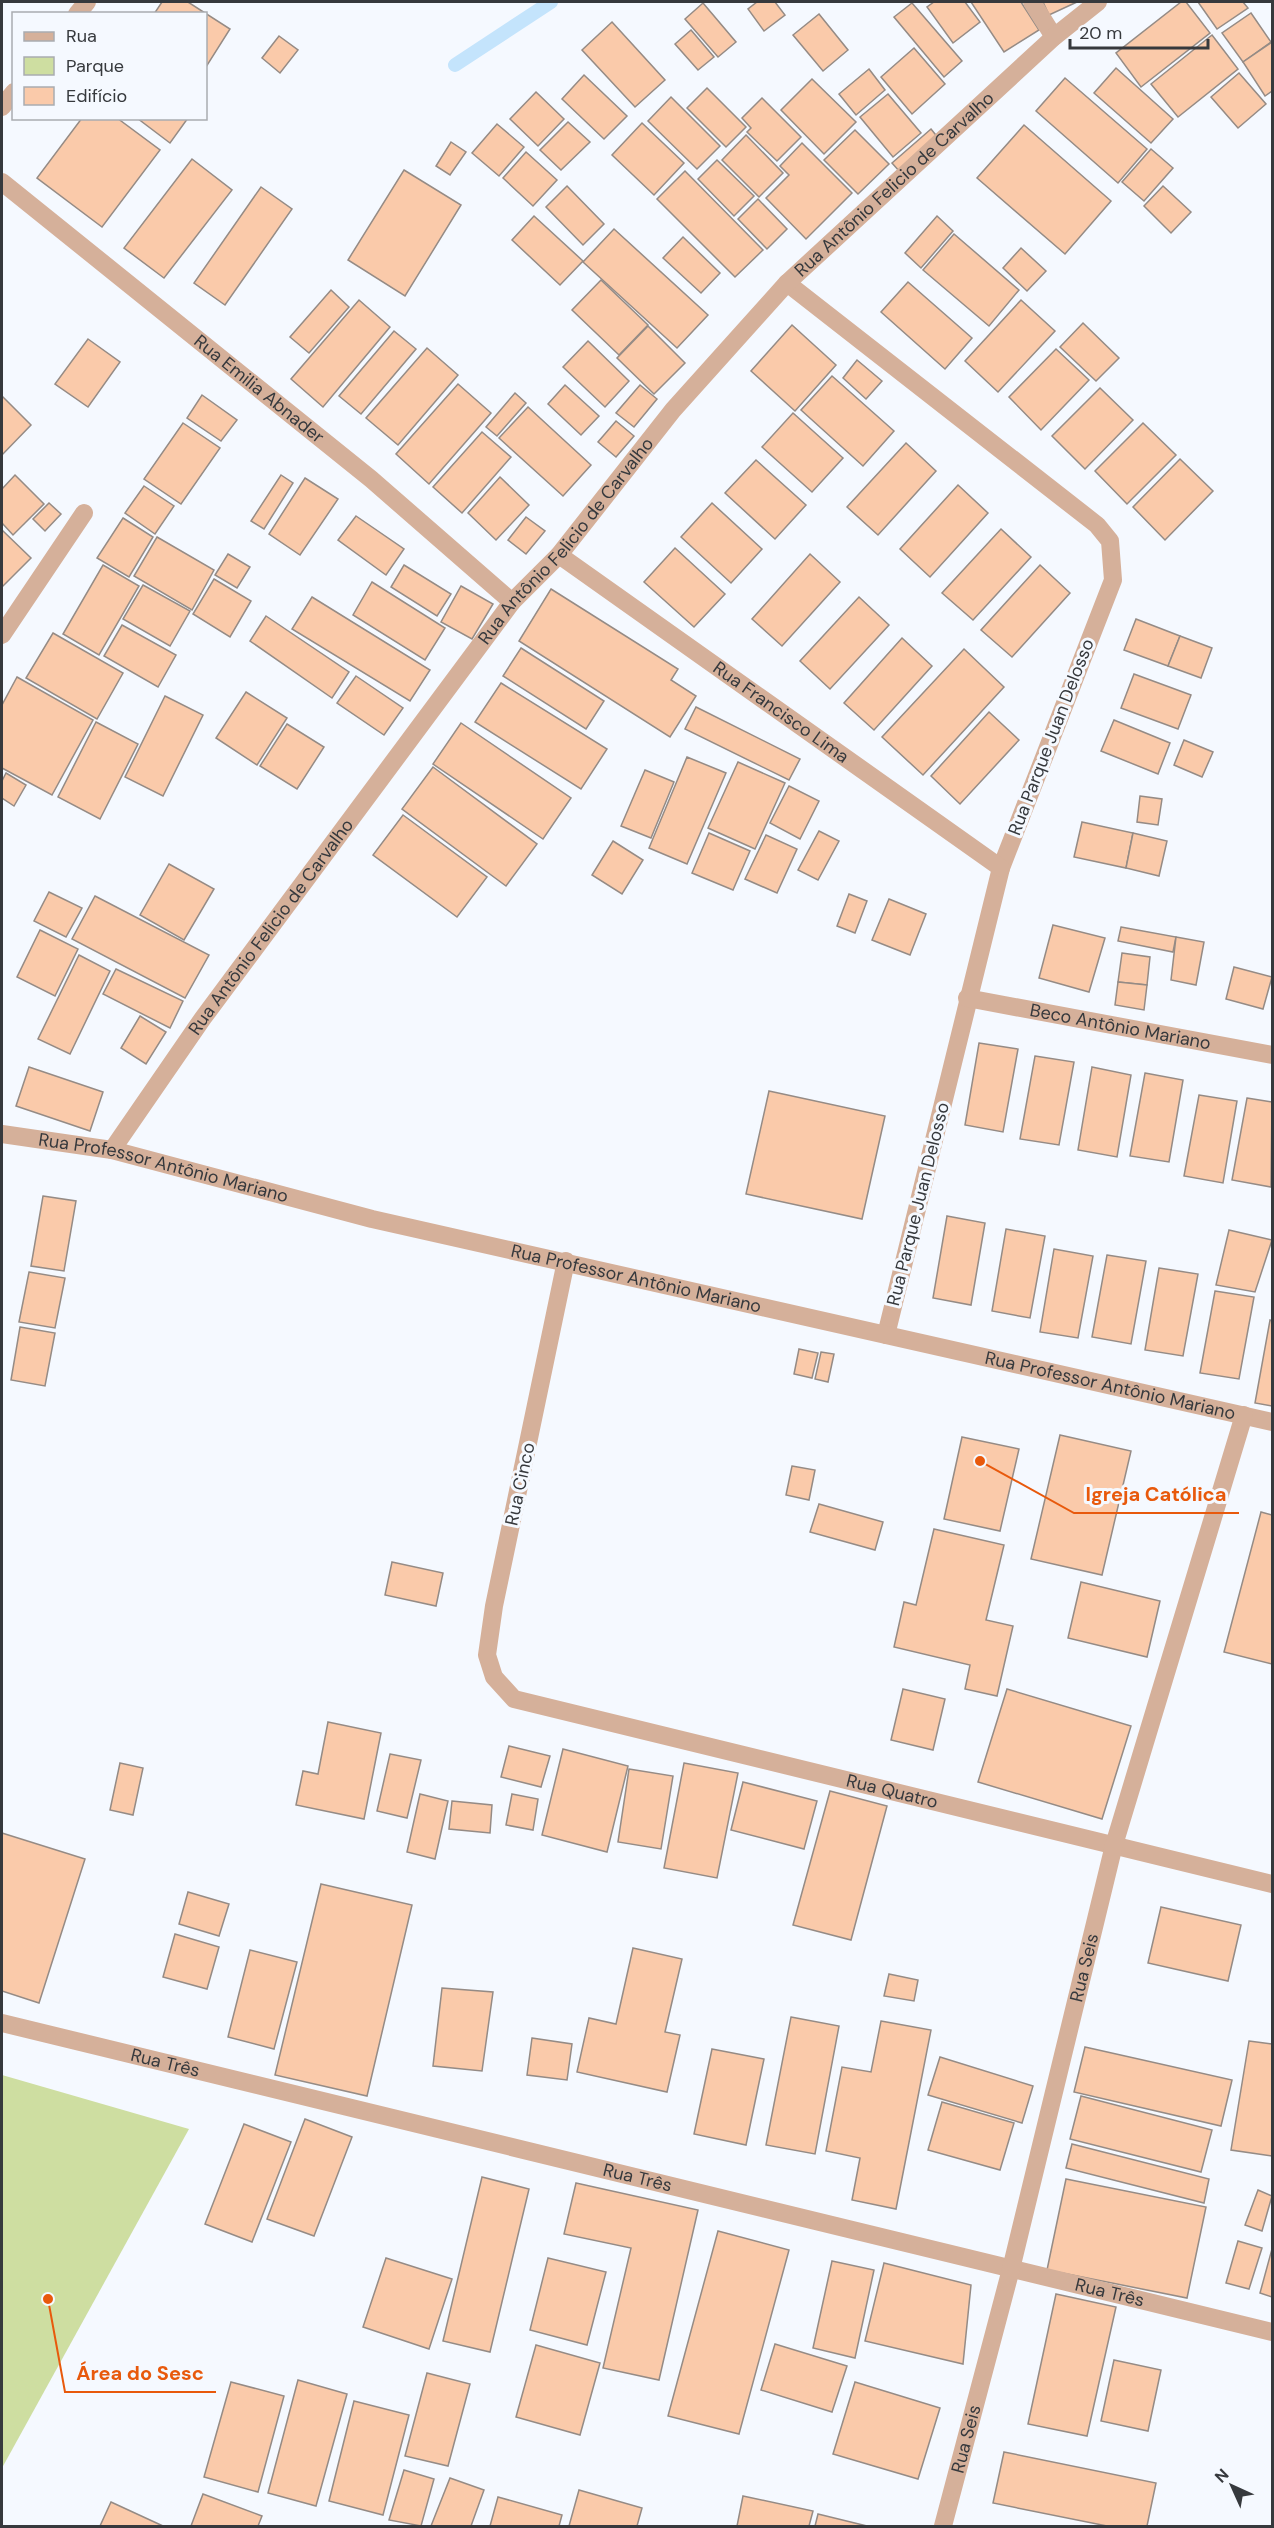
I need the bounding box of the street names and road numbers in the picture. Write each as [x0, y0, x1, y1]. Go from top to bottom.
street label: Rua Antônio Felicio de Carvalho [789, 86, 999, 282]
street label: Rua Emilia Abnader [189, 329, 329, 449]
street label: Rua Antônio Felicio de Carvalho [472, 432, 659, 649]
street label: Rua Parque Juan Delosso [1002, 635, 1100, 839]
street label: Rua Francisco Lima [708, 656, 854, 769]
street label: Rua Antônio Felicio de Carvalho [183, 814, 359, 1040]
street label: Beco Antônio Mariano [1028, 998, 1213, 1055]
street label: Rua Parque Juan Delosso [881, 1100, 955, 1308]
street label: Rua Professor Antônio Mariano [37, 1127, 291, 1208]
street label: Rua Professor Antônio Mariano [509, 1239, 764, 1318]
street label: Rua Professor Antônio Mariano [983, 1346, 1238, 1425]
street label: Rua Cinco [500, 1440, 540, 1528]
street label: Rua Quatro [844, 1769, 940, 1814]
street label: Rua Seis [1064, 1931, 1104, 2004]
street label: Rua Três [128, 2043, 202, 2083]
street label: Rua Três [600, 2158, 674, 2198]
street label: Rua Três [1073, 2273, 1147, 2312]
street label: Rua Seis [946, 2402, 987, 2476]

